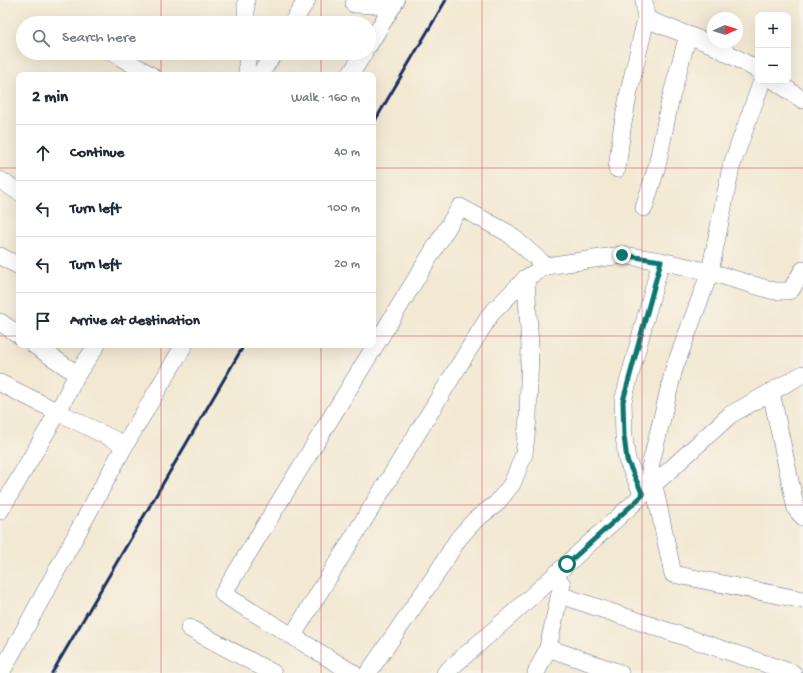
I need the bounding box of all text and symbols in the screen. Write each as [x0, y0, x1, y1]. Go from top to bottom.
north arrow [707, 12, 743, 48]
map controls [755, 12, 791, 84]
button: + [755, 12, 791, 48]
search box [16, 16, 376, 60]
icon: search [30, 27, 52, 49]
text: Search here [62, 29, 136, 47]
button: − [755, 48, 791, 84]
text: 2 min [32, 88, 68, 108]
text: Walk · 160 m [291, 91, 360, 106]
icon: ahead [32, 142, 54, 164]
text: Continue [70, 144, 124, 162]
text: 40 m [334, 145, 360, 160]
icon: left [32, 198, 54, 220]
text: Turn left [70, 200, 121, 218]
text: 100 m [328, 201, 360, 216]
route end [613, 246, 631, 264]
icon: left [32, 254, 54, 276]
text: Turn left [70, 256, 121, 274]
text: 20 m [334, 257, 360, 272]
icon: arrive [32, 310, 54, 332]
text: Arrive at destination [70, 312, 200, 330]
route start [558, 555, 576, 573]

